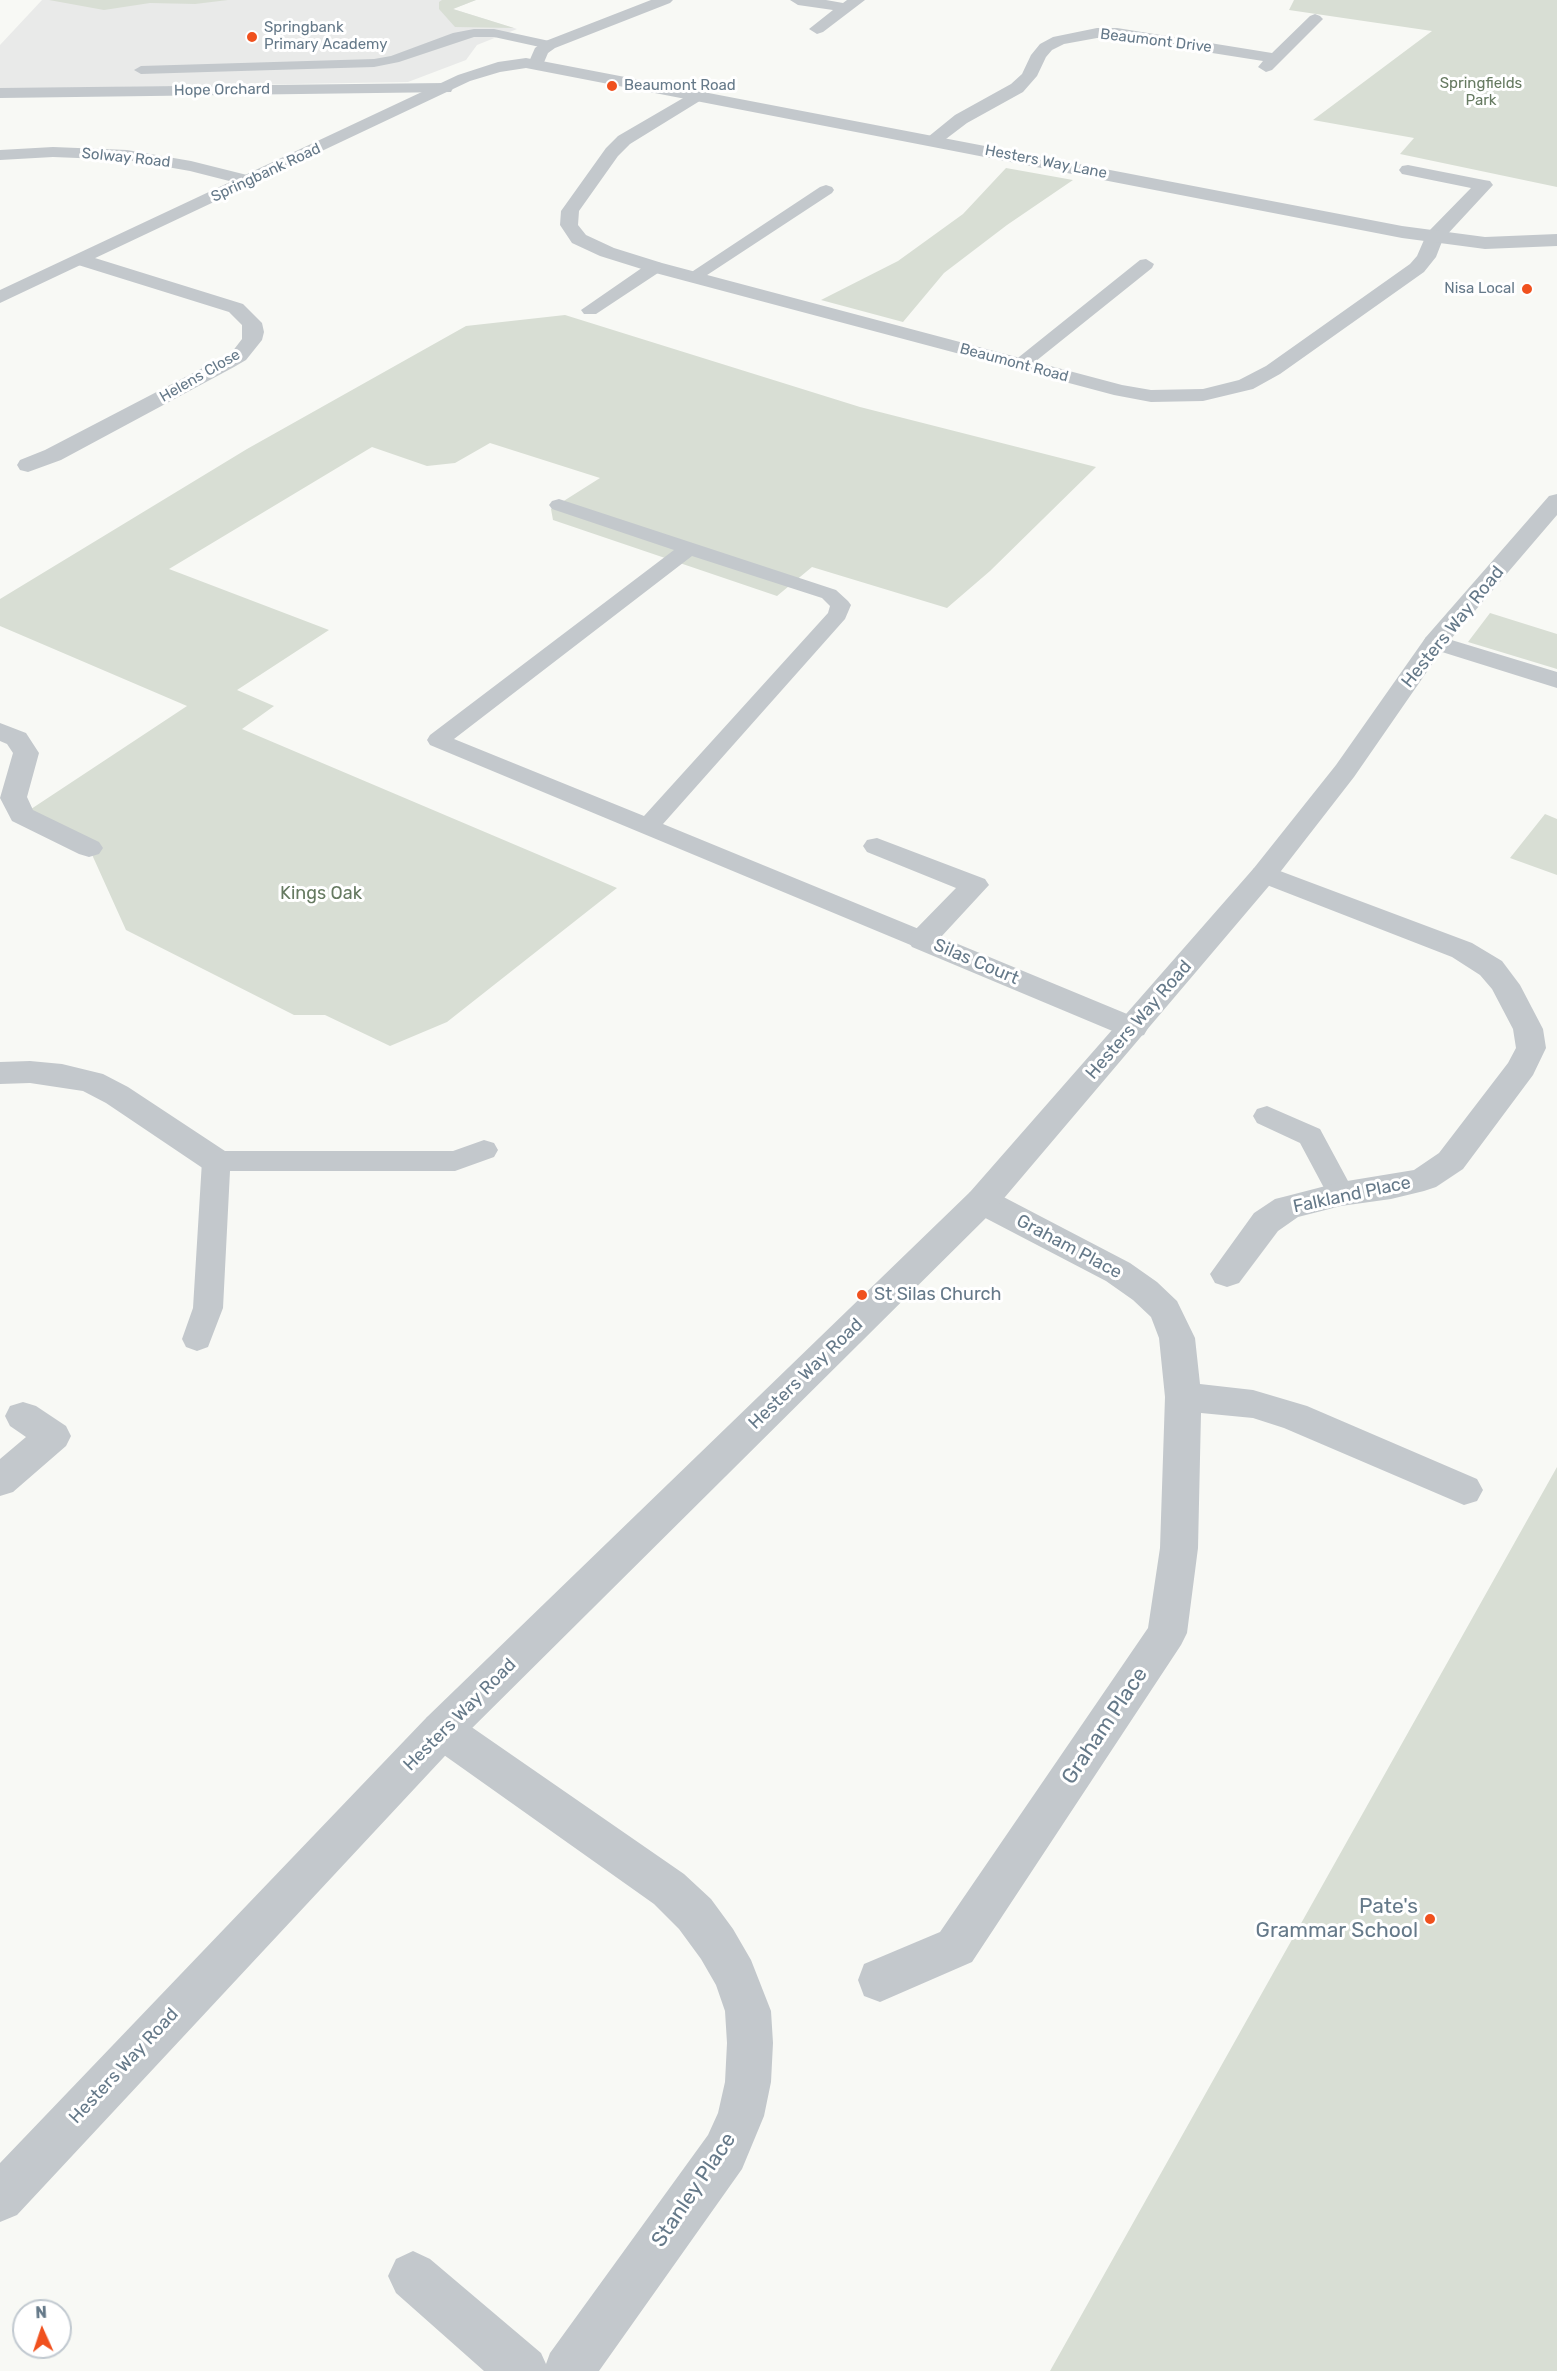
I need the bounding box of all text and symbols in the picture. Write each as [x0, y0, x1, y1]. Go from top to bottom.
place label: Springbank Primary Academy [264, 19, 387, 54]
street label: Beaumont Drive [1099, 25, 1213, 57]
marker: Springbank Primary Academy [245, 30, 259, 44]
park label: Springfields Park [1440, 75, 1522, 110]
place label: Beaumont Road [624, 77, 736, 95]
marker: Beaumont Road [605, 79, 619, 93]
street label: Hope Orchard [174, 80, 270, 100]
street label: Springbank Road [208, 140, 324, 206]
street label: Hesters Way Lane [983, 141, 1109, 183]
street label: Solway Road [81, 144, 171, 172]
place label: Nisa Local [1444, 280, 1515, 298]
marker: Nisa Local [1520, 282, 1534, 296]
street label: Beaumont Road [958, 340, 1070, 386]
street label: Helens Close [157, 346, 243, 406]
street label: Hesters Way Road [1397, 562, 1509, 692]
park label: Kings Oak [280, 883, 362, 905]
street label: Silas Court [930, 934, 1022, 990]
street label: Hesters Way Road [1082, 956, 1196, 1084]
street label: Falkland Place [1291, 1172, 1413, 1218]
street label: Graham Place [1013, 1210, 1125, 1284]
place label: St Silas Church [874, 1284, 1001, 1306]
marker: St Silas Church [855, 1288, 869, 1302]
street label: Hesters Way Road [744, 1314, 868, 1434]
street label: Hesters Way Road [399, 1654, 521, 1776]
street label: Graham Place [1057, 1663, 1153, 1789]
place label: Pate's Grammar School [1256, 1894, 1418, 1944]
marker: Pate's Grammar School [1423, 1912, 1437, 1926]
street label: Hesters Way Road [65, 2004, 183, 2128]
street label: Stanley Place [647, 2128, 741, 2252]
north arrow [12, 2299, 72, 2359]
text: N [35, 2303, 47, 2322]

